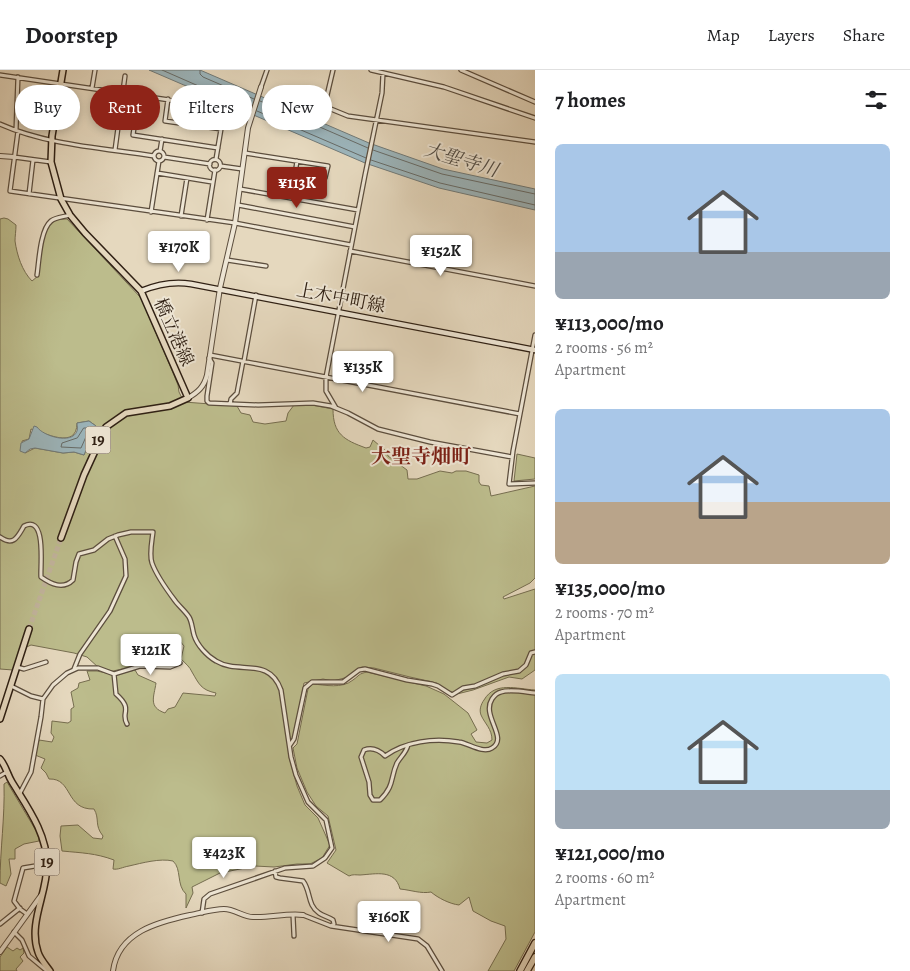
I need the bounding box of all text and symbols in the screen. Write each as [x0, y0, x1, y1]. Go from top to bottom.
text: Doorstep [25, 19, 118, 51]
text: Map [707, 23, 740, 47]
text: Layers [768, 23, 815, 47]
text: Share [843, 23, 885, 47]
chip: Buy [15, 85, 80, 130]
chip: Rent [90, 85, 160, 130]
chip: Filters [170, 85, 252, 130]
chip: New [262, 85, 332, 130]
text: 7 homes [555, 86, 626, 114]
icon: filters [862, 86, 890, 114]
water label: 大聖寺川 [421, 136, 503, 184]
pin: ¥113K [262, 166, 332, 209]
text: ¥113K [278, 172, 316, 194]
icon: home [678, 177, 768, 267]
pin: ¥170K [144, 230, 214, 273]
pin: ¥152K [406, 234, 476, 277]
text: ¥170K [159, 236, 199, 258]
text: ¥152K [421, 240, 461, 262]
street label: 上木中町線 [295, 278, 387, 318]
street label: 橋立港線 [148, 294, 200, 370]
text: ¥113,000/mo [555, 309, 664, 337]
text: 2 rooms · 56 m² [555, 337, 653, 359]
pin: ¥135K [328, 350, 398, 393]
text: ¥135K [343, 356, 383, 378]
text: Apartment [555, 359, 626, 381]
road number: 19 [86, 426, 110, 454]
icon: home [678, 442, 768, 532]
district label: 大聖寺畑町 [371, 443, 472, 470]
text: ¥135,000/mo [555, 574, 665, 602]
text: 2 rooms · 70 m² [555, 602, 654, 624]
text: Apartment [555, 624, 626, 646]
pin: ¥121K [116, 634, 186, 676]
text: ¥121K [132, 639, 170, 661]
icon: home [678, 707, 768, 797]
pin: ¥423K [189, 836, 259, 879]
text: ¥121,000/mo [555, 839, 665, 867]
text: ¥423K [203, 842, 245, 864]
road number: 19 [34, 849, 60, 876]
text: 2 rooms · 60 m² [555, 867, 655, 889]
text: Apartment [555, 889, 626, 911]
pin: ¥160K [354, 900, 424, 943]
text: ¥160K [369, 906, 409, 928]

